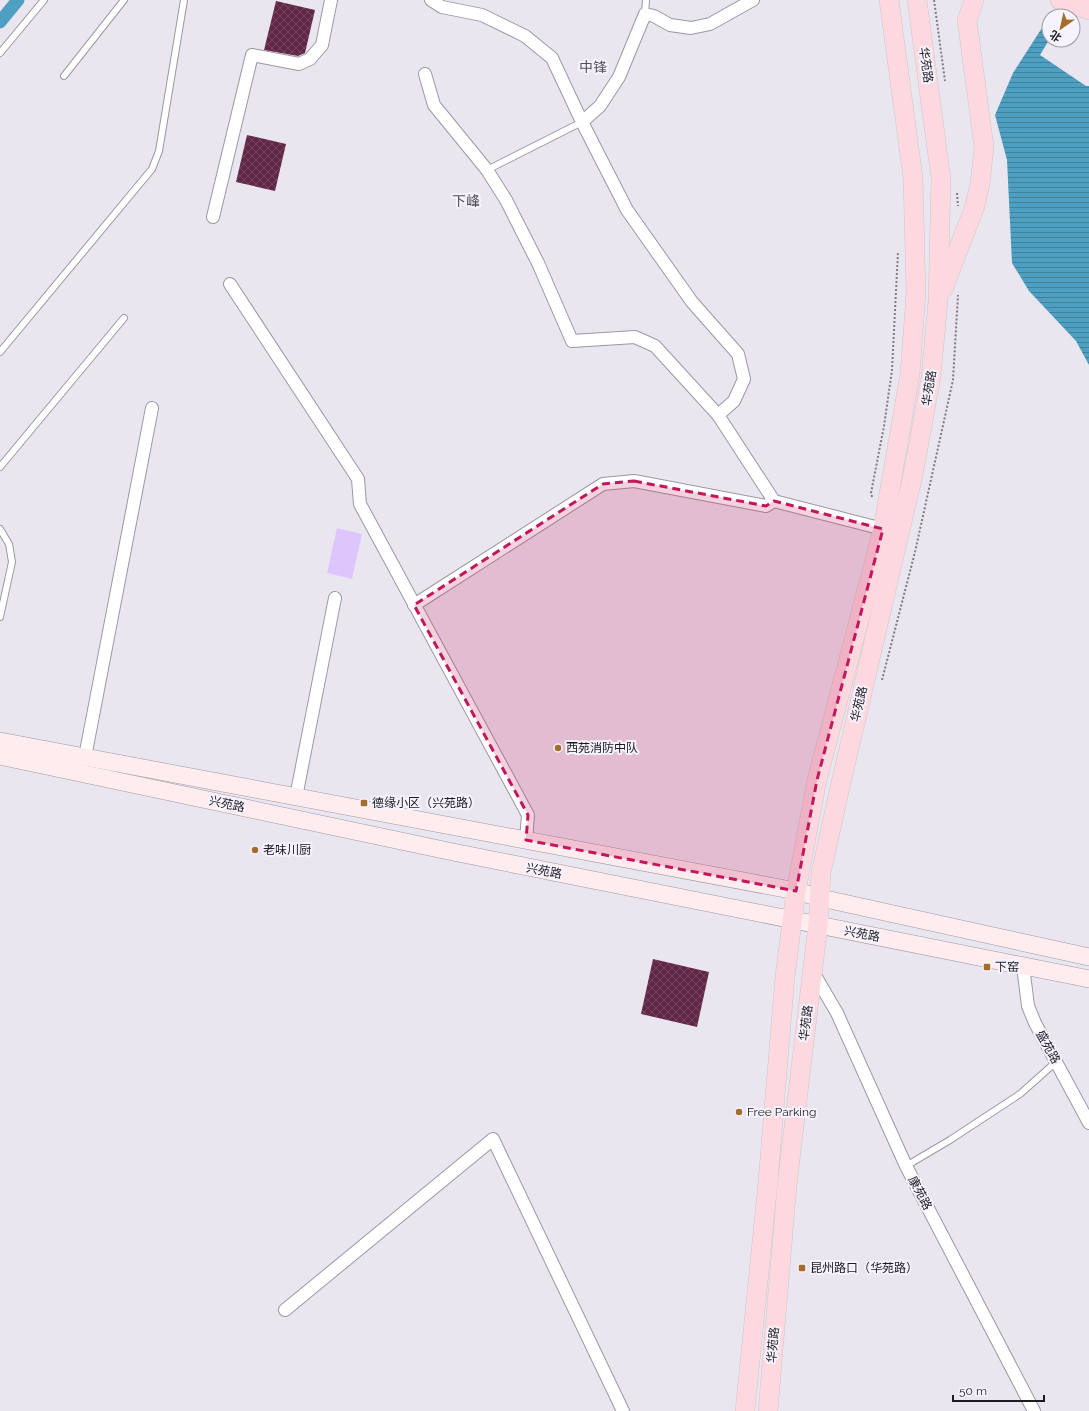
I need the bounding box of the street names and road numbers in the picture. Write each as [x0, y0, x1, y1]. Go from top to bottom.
street label: 华苑路 [917, 46, 935, 84]
street label: 华苑路 [919, 369, 939, 407]
street label: 华苑路 [848, 685, 870, 723]
street label: 兴苑路 [208, 793, 246, 815]
street label: 兴苑路 [525, 861, 563, 881]
street label: 兴苑路 [843, 924, 881, 944]
street label: 华苑路 [797, 1004, 815, 1042]
street label: 盛苑路 [1033, 1028, 1063, 1066]
street label: 康苑路 [905, 1174, 935, 1212]
street label: 华苑路 [764, 1326, 782, 1364]

